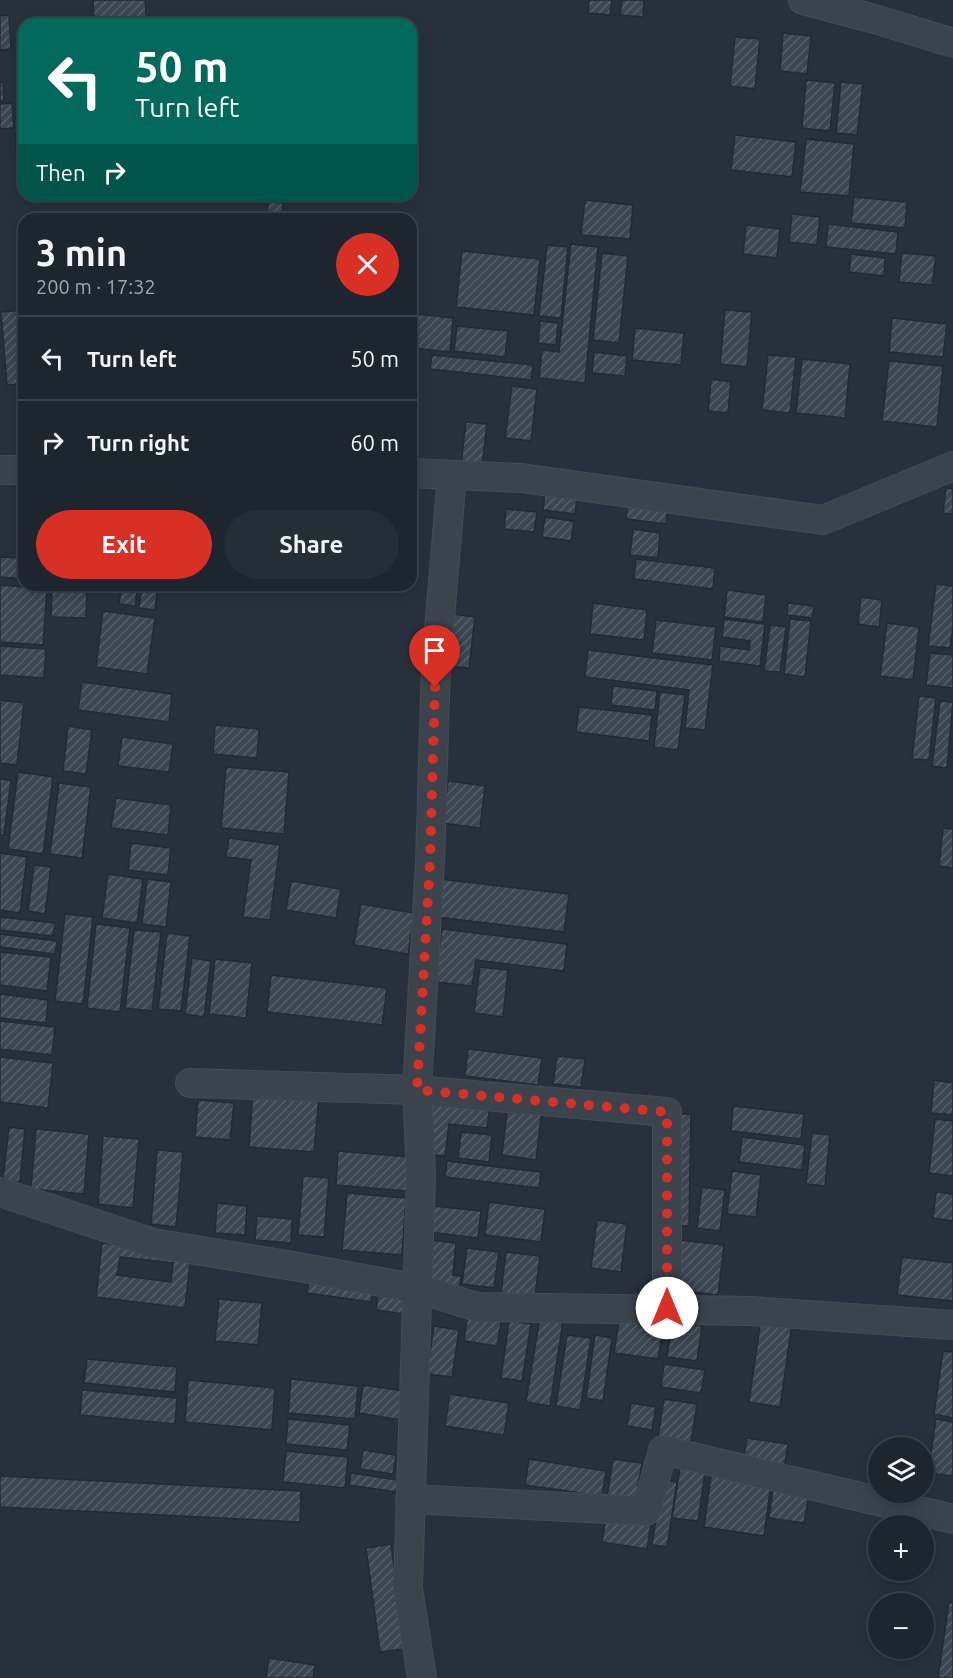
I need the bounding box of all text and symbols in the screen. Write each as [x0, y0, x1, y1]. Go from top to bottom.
icon: left [36, 42, 114, 120]
text: 50 m [135, 43, 229, 90]
text: Turn left [135, 92, 239, 122]
icon: right [98, 156, 131, 189]
text: Then [36, 160, 86, 185]
text: 3 min [36, 232, 127, 273]
button: close [336, 233, 399, 296]
text: 200 m · 17:32 [36, 275, 156, 298]
icon: left [36, 342, 69, 375]
text: Turn left [87, 346, 177, 371]
text: 50 m [350, 346, 399, 371]
icon: right [36, 426, 69, 459]
text: Turn right [87, 430, 189, 455]
text: 60 m [350, 430, 399, 455]
button: Exit [36, 510, 212, 579]
button: Share [224, 510, 399, 579]
pin [409, 625, 460, 687]
icon: arrive [418, 634, 451, 667]
position arrow [635, 1276, 699, 1340]
map controls [868, 1437, 934, 1659]
button: layers [868, 1437, 934, 1503]
button: + [868, 1515, 934, 1581]
button: − [868, 1593, 934, 1659]

